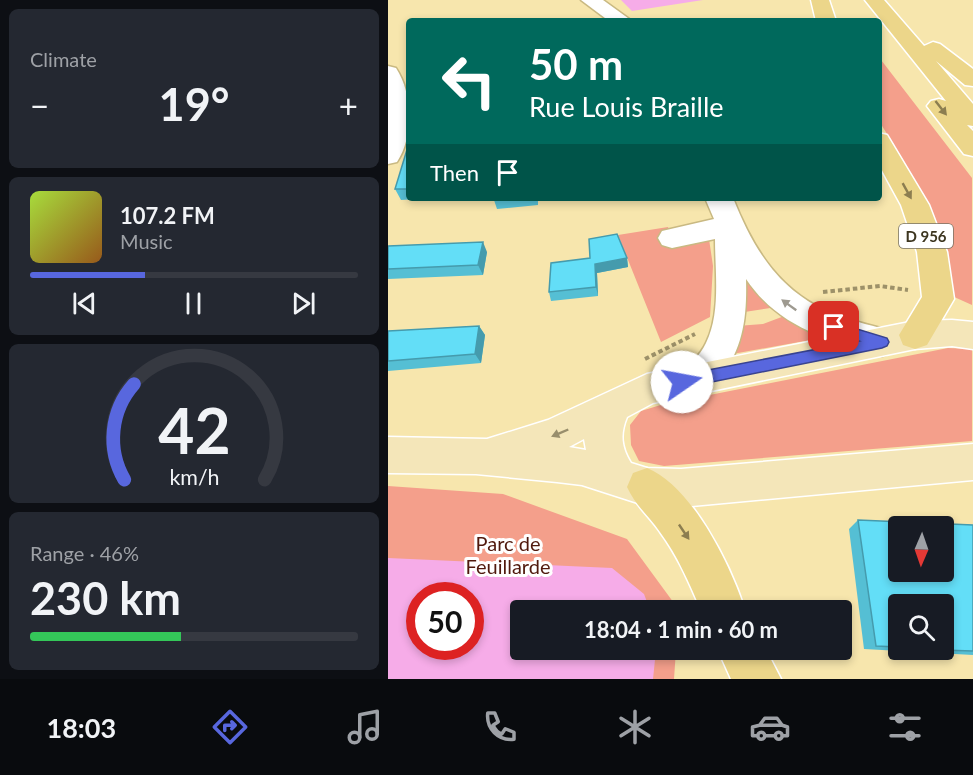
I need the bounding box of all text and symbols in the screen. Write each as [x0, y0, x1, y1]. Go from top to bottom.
text: 50 m [529, 39, 623, 89]
icon: left [430, 42, 508, 120]
text: Climate [30, 47, 97, 71]
text: 19° [159, 77, 229, 131]
text: − [30, 85, 49, 125]
text: + [339, 85, 358, 125]
text: Rue Louis Braille [529, 90, 724, 123]
one-way arrow [934, 101, 946, 116]
icon: arrive [491, 156, 524, 189]
text: Then [430, 159, 479, 186]
one-way arrow [902, 183, 912, 200]
text: 107.2 FM [120, 202, 215, 229]
road number: D 956 [899, 224, 953, 248]
text: Music [120, 229, 173, 253]
icon: previous [68, 287, 101, 320]
icon: pause [177, 287, 210, 320]
icon: next [287, 287, 320, 320]
one-way arrow [782, 299, 797, 311]
pin [808, 301, 859, 352]
icon: arrive [817, 310, 850, 343]
position arrow [650, 350, 714, 414]
text: 42 [158, 392, 230, 467]
one-way arrow [551, 429, 569, 439]
text: km/h [169, 465, 219, 491]
north arrow [888, 516, 954, 582]
map controls [888, 516, 954, 660]
one-way arrow [678, 524, 690, 540]
park label: Parc de Feuillarde [466, 531, 550, 578]
text: Range · 46% [30, 541, 139, 565]
text: 230 km [30, 571, 181, 625]
speed limit sign: 50 [406, 582, 484, 660]
button: search [888, 594, 954, 660]
text: 18:04 · 1 min · 60 m [584, 616, 778, 643]
icon: directions [209, 706, 251, 748]
icon: music [344, 706, 386, 748]
icon: phone [479, 706, 521, 748]
icon: climate [614, 706, 656, 748]
icon: car [749, 706, 791, 748]
icon: filters [884, 706, 926, 748]
text: 18:03 [47, 711, 116, 744]

